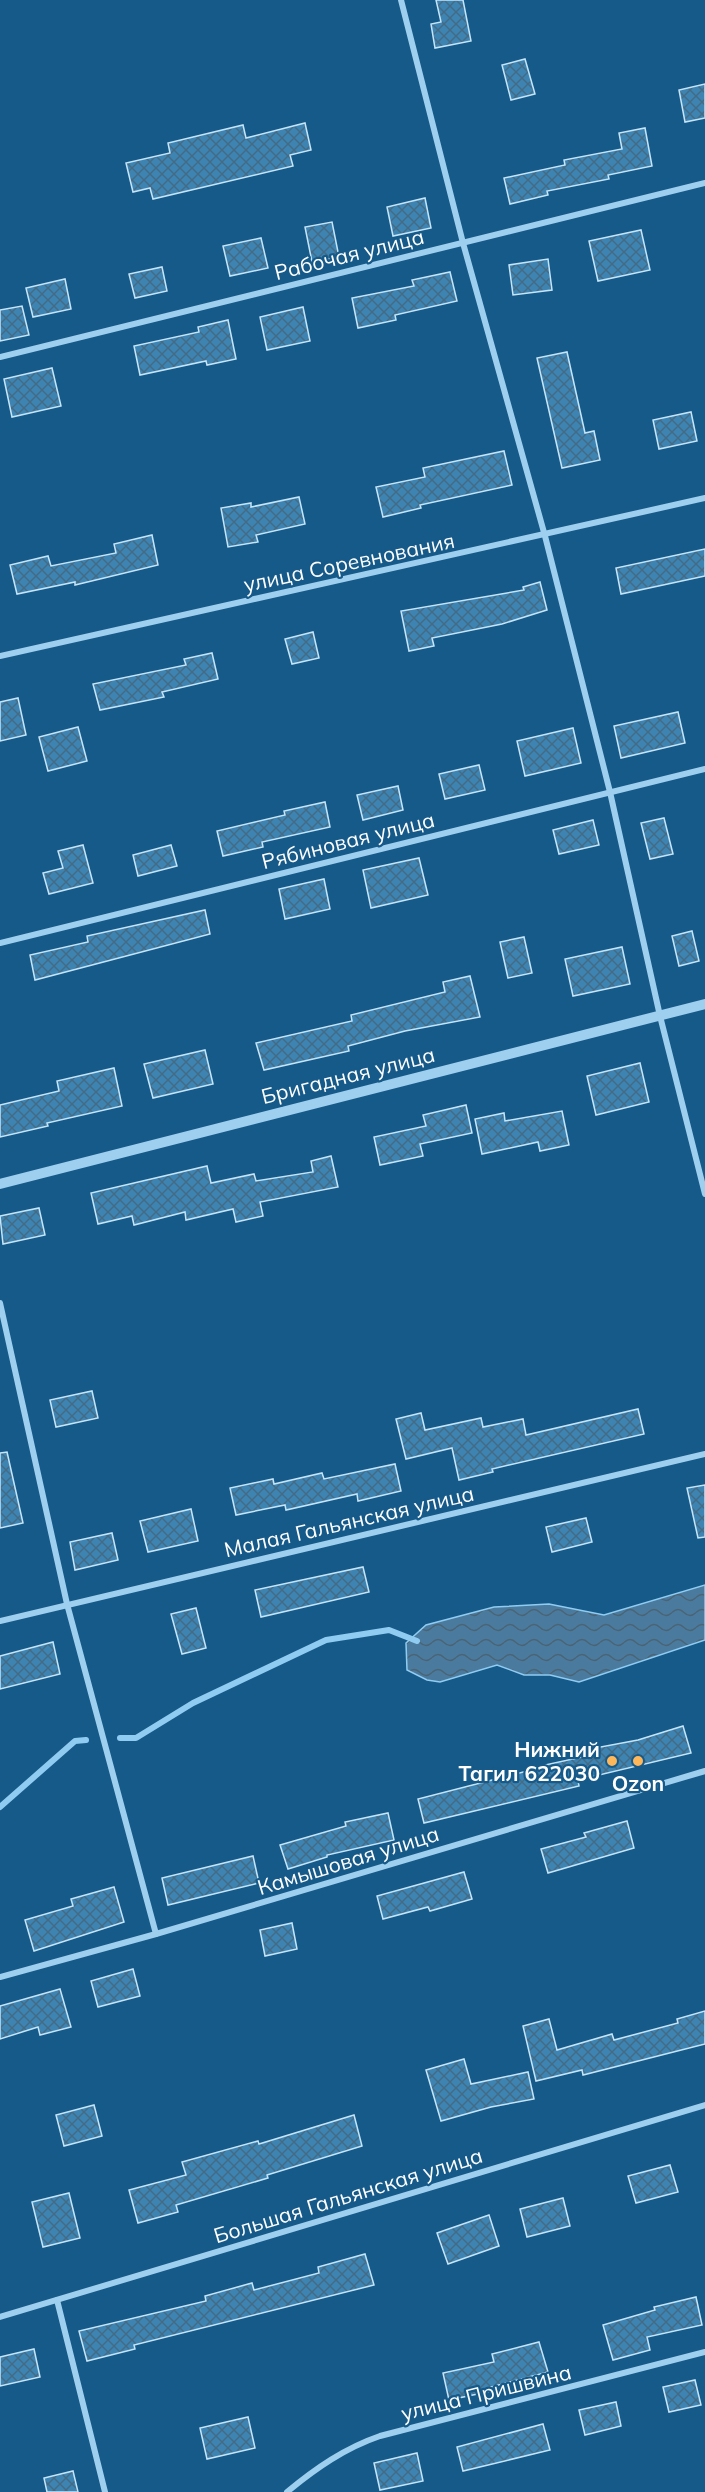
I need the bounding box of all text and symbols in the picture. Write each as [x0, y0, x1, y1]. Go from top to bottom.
street label: Рабочая улица [271, 223, 427, 285]
street label: улица Соревнования [241, 527, 457, 597]
street label: Рябиновая улица [259, 806, 437, 874]
street label: Бригадная улица [258, 1041, 438, 1109]
street label: Малая Гальянская улица [222, 1480, 476, 1562]
place label: Нижний Тагил 622030 [458, 1736, 600, 1786]
marker: Нижний Тагил 622030 [605, 1754, 619, 1768]
marker: Ozon [631, 1754, 645, 1768]
place label: Ozon [612, 1770, 664, 1796]
street label: Камышовая улица [254, 1820, 442, 1900]
street label: Большая Гальянская улица [210, 2142, 486, 2248]
street label: улица Пришвина [398, 2358, 574, 2426]

